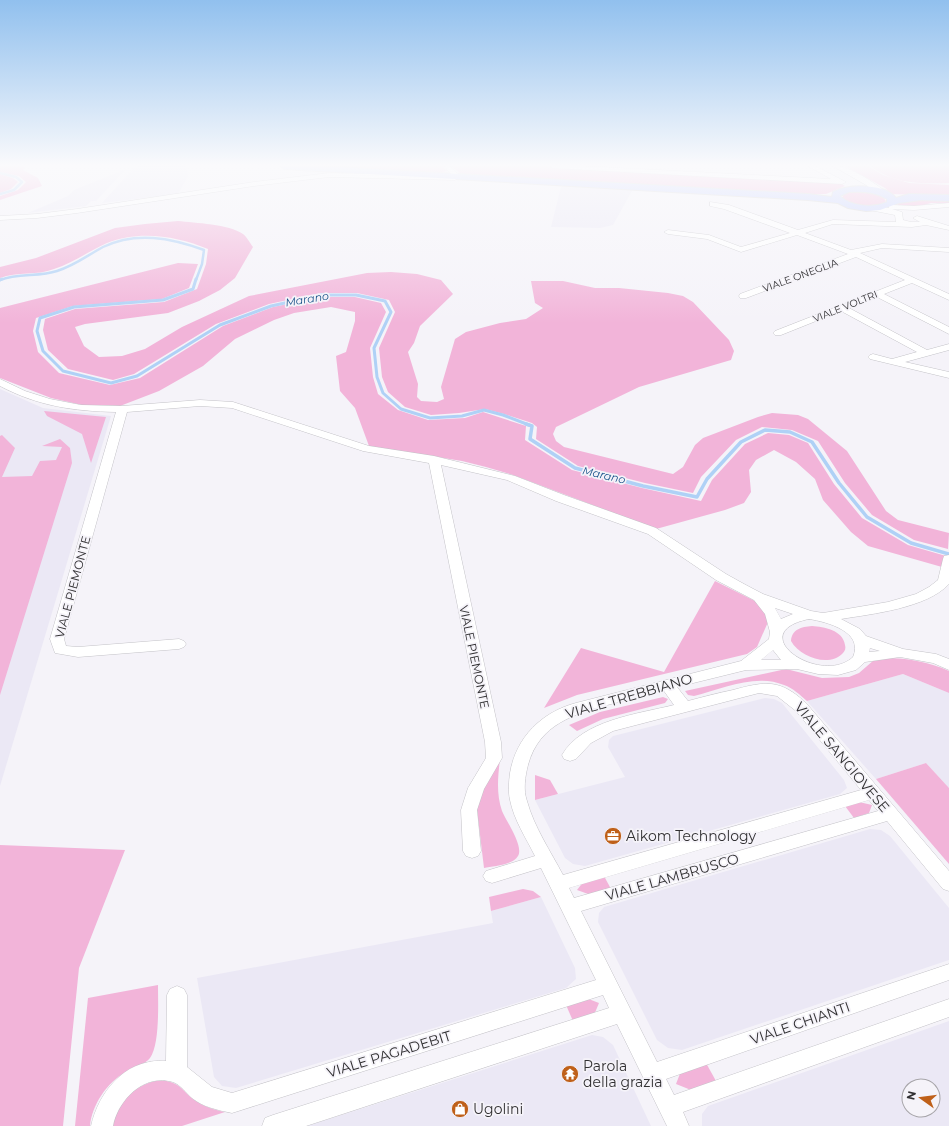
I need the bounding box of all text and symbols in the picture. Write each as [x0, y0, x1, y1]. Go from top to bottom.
street label: VIALE ONEGLIA [761, 256, 840, 295]
street label: VIALE VOLTRI [811, 288, 879, 325]
water label: Marano [284, 289, 330, 309]
water label: Marano [581, 463, 627, 487]
street label: VIALE PIEMONTE [52, 534, 93, 640]
street label: VIALE PIEMONTE [456, 604, 493, 710]
street label: VIALE TREBBIANO [563, 669, 695, 723]
street label: VIALE SANGIOVESE [791, 698, 893, 816]
office icon: Aikom Technology [603, 826, 623, 846]
place label: Aikom Technology [626, 827, 756, 845]
street label: VIALE LAMBRUSCO [603, 849, 741, 905]
street label: VIALE CHIANTI [748, 998, 852, 1048]
street label: VIALE PAGADEBIT [325, 1027, 453, 1081]
place label: Parola della grazia [583, 1057, 662, 1091]
temple icon: Parola della grazia [560, 1064, 580, 1084]
north arrow [901, 1078, 941, 1118]
text: N [903, 1090, 919, 1102]
shop icon: Ugolini [450, 1099, 470, 1119]
place label: Ugolini [473, 1100, 523, 1118]

